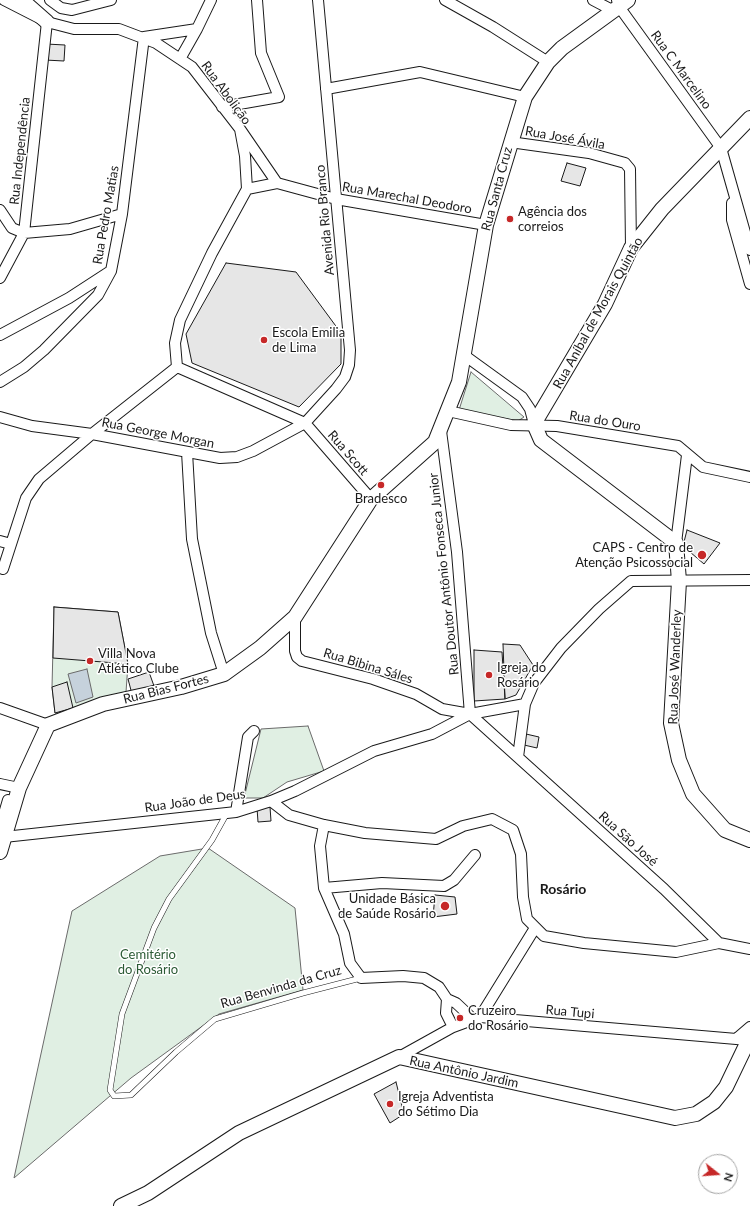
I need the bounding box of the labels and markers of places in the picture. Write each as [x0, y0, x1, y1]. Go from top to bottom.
place label: Agência dos correios [518, 204, 587, 235]
marker: Agência dos correios [505, 214, 515, 224]
place label: Escola Emilia de Lima [272, 325, 345, 356]
marker: Escola Emilia de Lima [259, 335, 269, 345]
marker: Bradesco [376, 480, 386, 490]
place label: Bradesco [355, 491, 407, 507]
place label: CAPS - Centro de Atenção Psicossocial [575, 540, 693, 571]
marker: CAPS - Centro de Atenção Psicossocial [696, 549, 708, 561]
place label: Villa Nova Atlético Clube [98, 646, 179, 677]
marker: Villa Nova Atlético Clube [85, 656, 95, 666]
place label: Igreja do Rosário [497, 660, 546, 691]
marker: Igreja do Rosário [484, 670, 494, 680]
place label: Unidade Básica de Saúde Rosário [338, 891, 436, 922]
marker: Unidade Básica de Saúde Rosário [439, 900, 451, 912]
place label: Cruzeiro do Rosário [468, 1003, 528, 1034]
marker: Cruzeiro do Rosário [455, 1013, 465, 1023]
place label: Igreja Adventista do Sétimo Dia [398, 1089, 494, 1120]
marker: Igreja Adventista do Sétimo Dia [385, 1099, 395, 1109]

